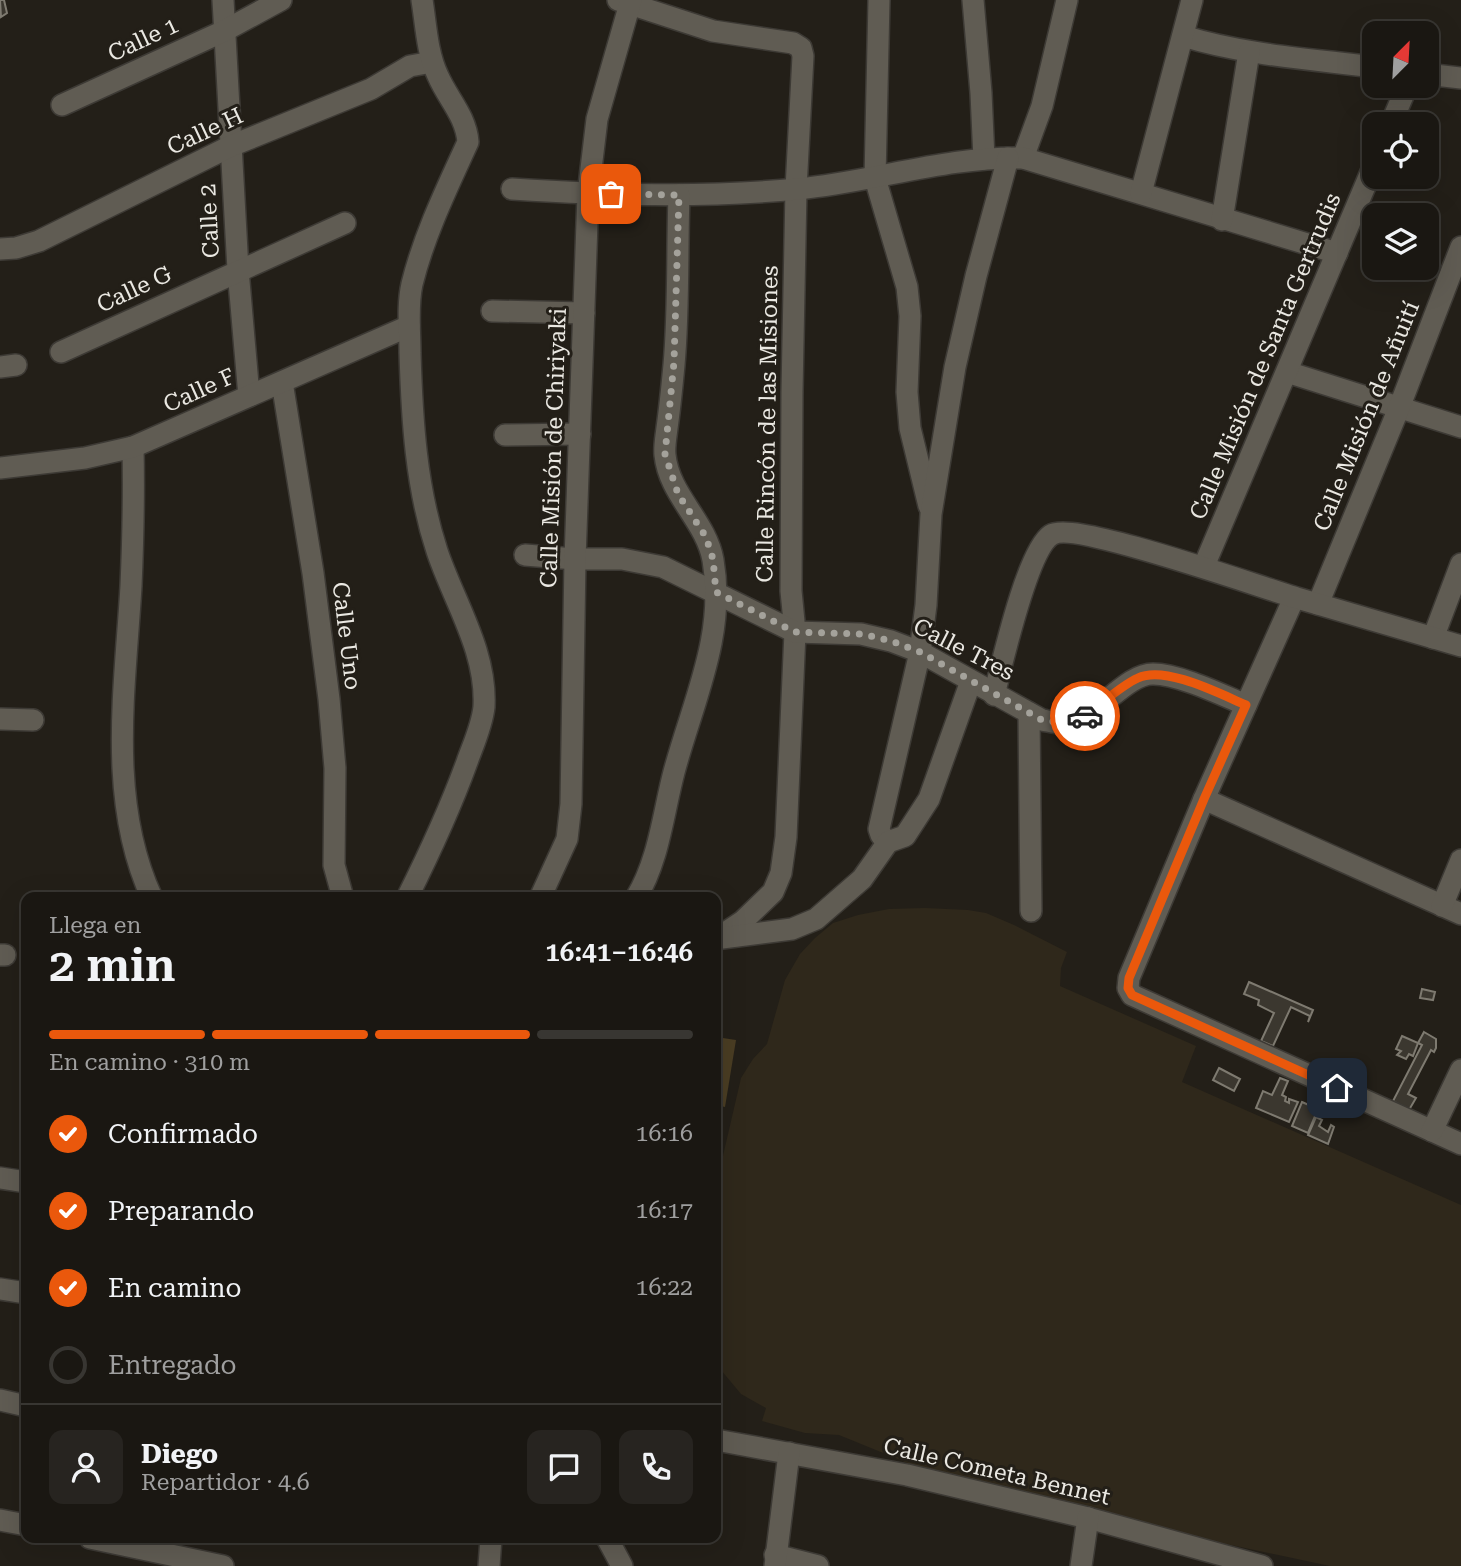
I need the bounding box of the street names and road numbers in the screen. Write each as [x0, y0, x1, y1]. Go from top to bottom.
street label: Calle 1 [104, 11, 183, 67]
street label: Calle H [163, 102, 248, 161]
street label: Calle 2 [194, 183, 225, 259]
street label: Calle Misión de Santa Gertrudis [1184, 189, 1347, 523]
street label: Calle G [93, 260, 176, 318]
street label: Calle Rincón de las Misiones [751, 265, 784, 583]
street label: Calle Misión de Añuití [1308, 297, 1425, 535]
street label: Calle Misión de Chiriyaki [535, 308, 572, 589]
street label: Calle F [159, 363, 239, 418]
street label: Calle Uno [326, 581, 367, 692]
street label: Calle Tres [909, 613, 1019, 686]
street label: Calle Cometa Bennet [881, 1432, 1113, 1511]

